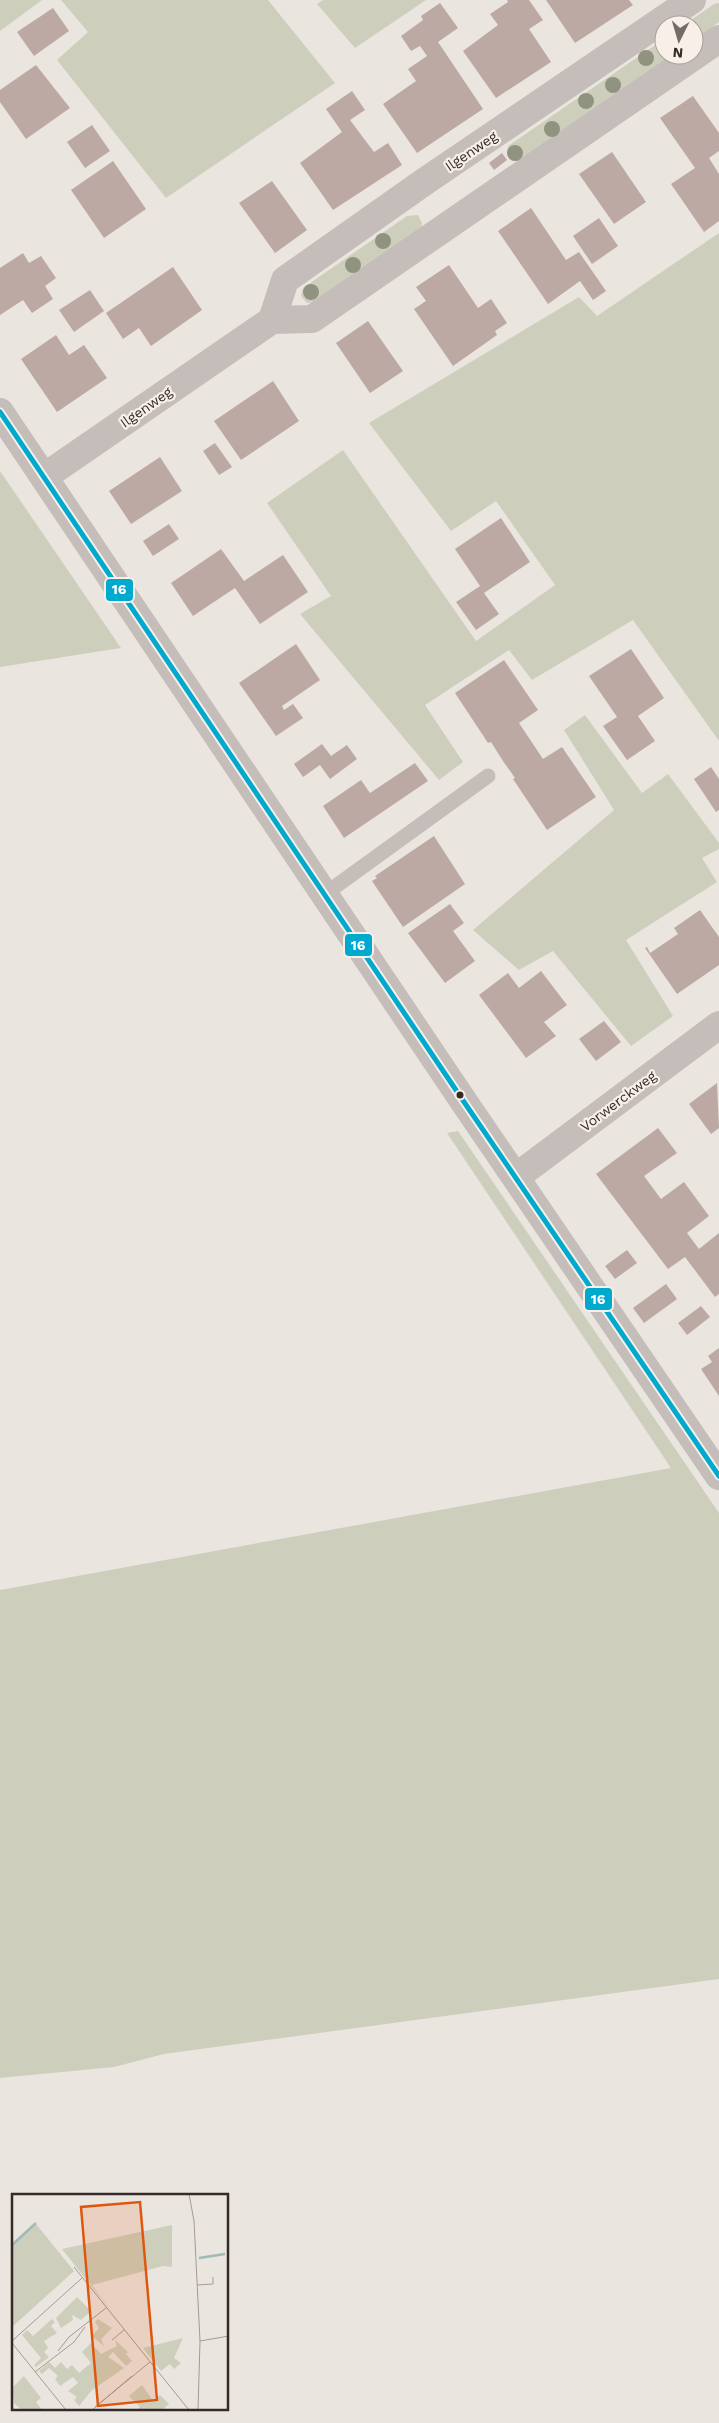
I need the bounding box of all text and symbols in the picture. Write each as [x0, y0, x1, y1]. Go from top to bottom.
north arrow [654, 15, 704, 65]
text: N [672, 45, 684, 61]
street label: Ilgenweg [442, 127, 501, 174]
street label: Ilgenweg [117, 383, 175, 431]
line badge: 16 [105, 578, 134, 602]
text: 16 [112, 581, 127, 597]
line badge: 16 [344, 933, 373, 957]
text: 16 [351, 937, 366, 953]
street label: Vorwerckweg [577, 1067, 659, 1135]
unlabelled marker [455, 1090, 465, 1100]
line badge: 16 [584, 1287, 613, 1311]
text: 16 [591, 1291, 606, 1307]
inset map [12, 2194, 229, 2410]

